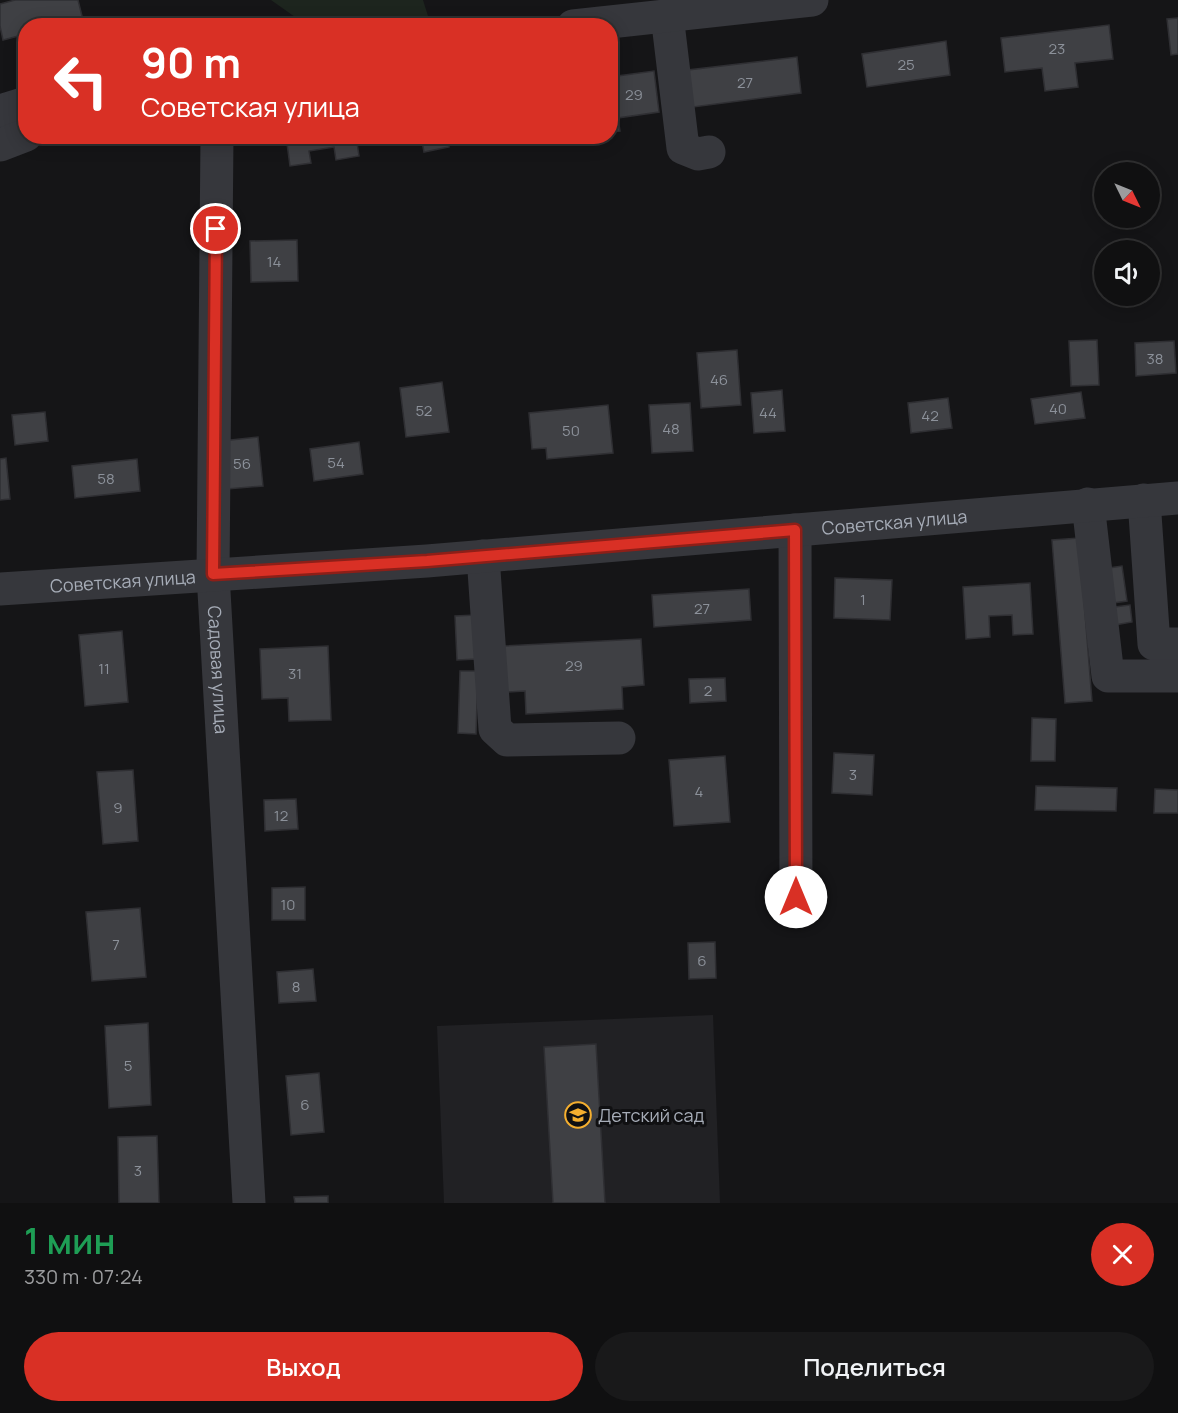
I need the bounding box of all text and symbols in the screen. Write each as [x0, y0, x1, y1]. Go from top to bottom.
text: 90 m [141, 33, 241, 91]
house number: 23 [1049, 38, 1065, 59]
icon: left [42, 42, 120, 120]
house number: 25 [897, 54, 915, 75]
house number: 27 [737, 72, 753, 93]
house number: 29 [625, 84, 643, 105]
text: Советская улица [141, 88, 360, 125]
north arrow [1094, 162, 1160, 228]
map controls [1094, 162, 1160, 306]
pin [190, 203, 241, 254]
icon: arrive [199, 212, 232, 245]
button: sound [1094, 240, 1160, 306]
house number: 14 [267, 251, 281, 272]
house number: 38 [1146, 348, 1164, 369]
house number: 46 [710, 369, 728, 390]
house number: 40 [1049, 398, 1067, 419]
house number: 52 [416, 400, 432, 421]
house number: 44 [759, 402, 777, 423]
house number: 42 [921, 405, 939, 426]
house number: 48 [662, 418, 680, 439]
house number: 50 [562, 420, 580, 441]
house number: 54 [327, 452, 345, 473]
house number: 56 [233, 453, 251, 474]
house number: 58 [97, 468, 115, 489]
street label: Советская улица [821, 504, 968, 540]
street label: Советская улица [49, 564, 196, 598]
house number: 1 [860, 589, 866, 610]
house number: 27 [694, 598, 710, 619]
street label: Садовая улица [203, 605, 234, 735]
house number: 29 [565, 655, 583, 676]
house number: 11 [98, 658, 110, 679]
house number: 31 [288, 663, 302, 684]
house number: 2 [704, 680, 712, 701]
house number: 3 [849, 764, 857, 785]
house number: 4 [695, 781, 704, 802]
house number: 9 [113, 797, 123, 818]
house number: 12 [274, 805, 288, 826]
position arrow [764, 865, 828, 929]
house number: 10 [281, 894, 296, 915]
house number: 7 [112, 934, 120, 955]
house number: 6 [697, 950, 707, 971]
house number: 8 [292, 976, 300, 997]
house number: 5 [124, 1055, 132, 1076]
house number: 6 [300, 1094, 310, 1115]
school or university icon: Детский сад [563, 1100, 593, 1130]
place label: Детский сад [598, 1103, 704, 1127]
house number: 3 [134, 1160, 142, 1181]
text: 1 мин [24, 1216, 116, 1265]
button: close [1091, 1223, 1154, 1286]
text: 330 m · 07:24 [24, 1263, 143, 1290]
button: Выход [24, 1332, 583, 1401]
button: Поделиться [595, 1332, 1154, 1401]

